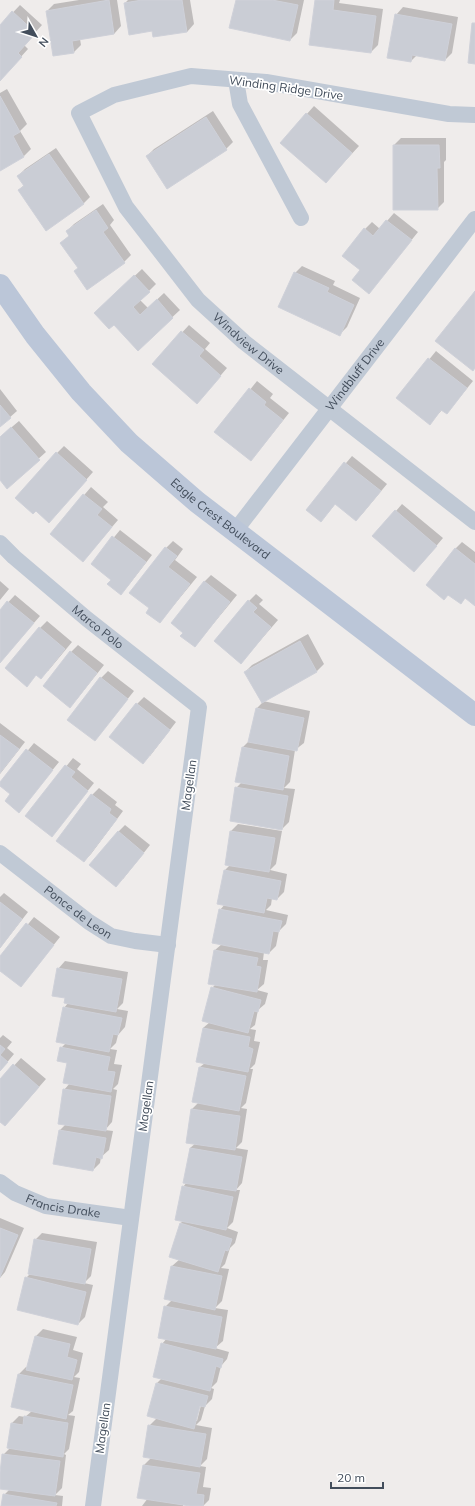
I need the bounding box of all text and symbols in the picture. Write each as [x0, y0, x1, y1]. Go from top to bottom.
north arrow [16, 16, 56, 56]
text: N [36, 35, 52, 50]
street label: Winding Ridge Drive [228, 72, 344, 103]
street label: Windview Drive [210, 309, 287, 377]
street label: Windbluff Drive [322, 335, 387, 414]
street label: Eagle Crest Boulevard [168, 475, 273, 562]
street label: Marco Polo [69, 602, 127, 652]
street label: Magellan [178, 759, 199, 811]
street label: Ponce de Leon [41, 882, 115, 942]
street label: Magellan [135, 1080, 156, 1132]
street label: Francis Drake [24, 1190, 101, 1221]
street label: Magellan [92, 1402, 113, 1454]
scale bar [331, 1464, 383, 1490]
text: 20 m [337, 1470, 365, 1485]

